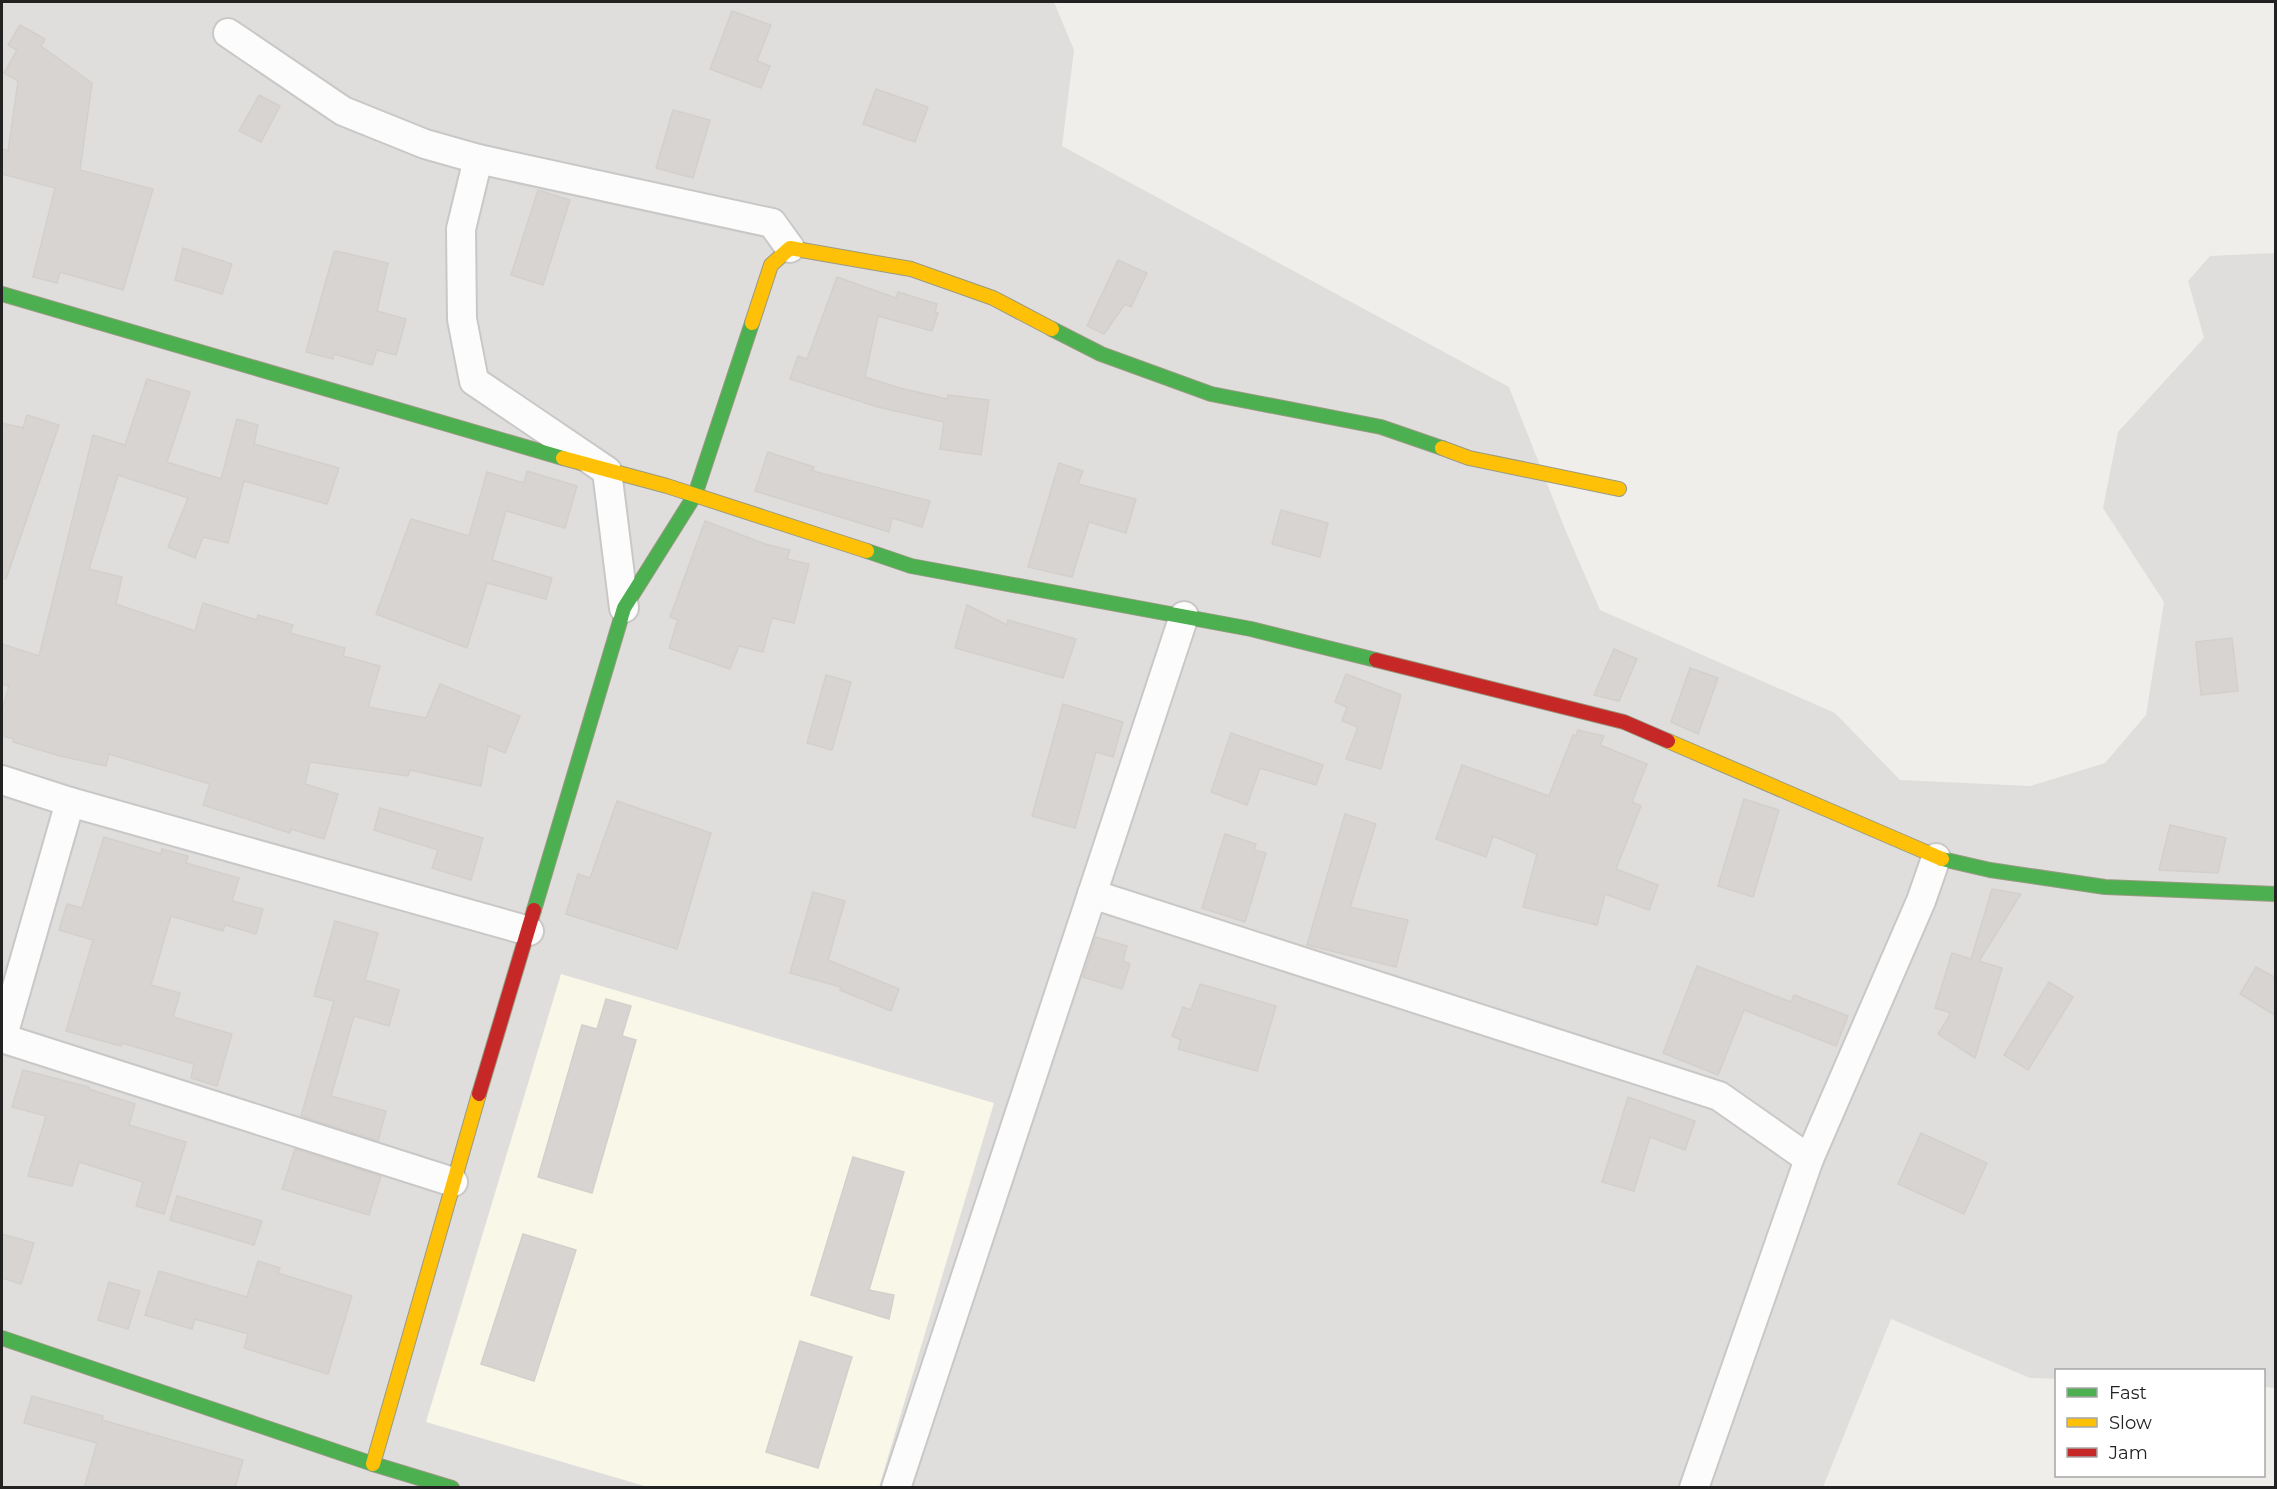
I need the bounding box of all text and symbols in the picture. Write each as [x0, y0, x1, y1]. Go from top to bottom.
legend [2055, 1369, 2265, 1477]
text: Fast [2109, 1382, 2147, 1404]
text: Slow [2109, 1412, 2152, 1434]
text: Jam [2108, 1442, 2148, 1464]

